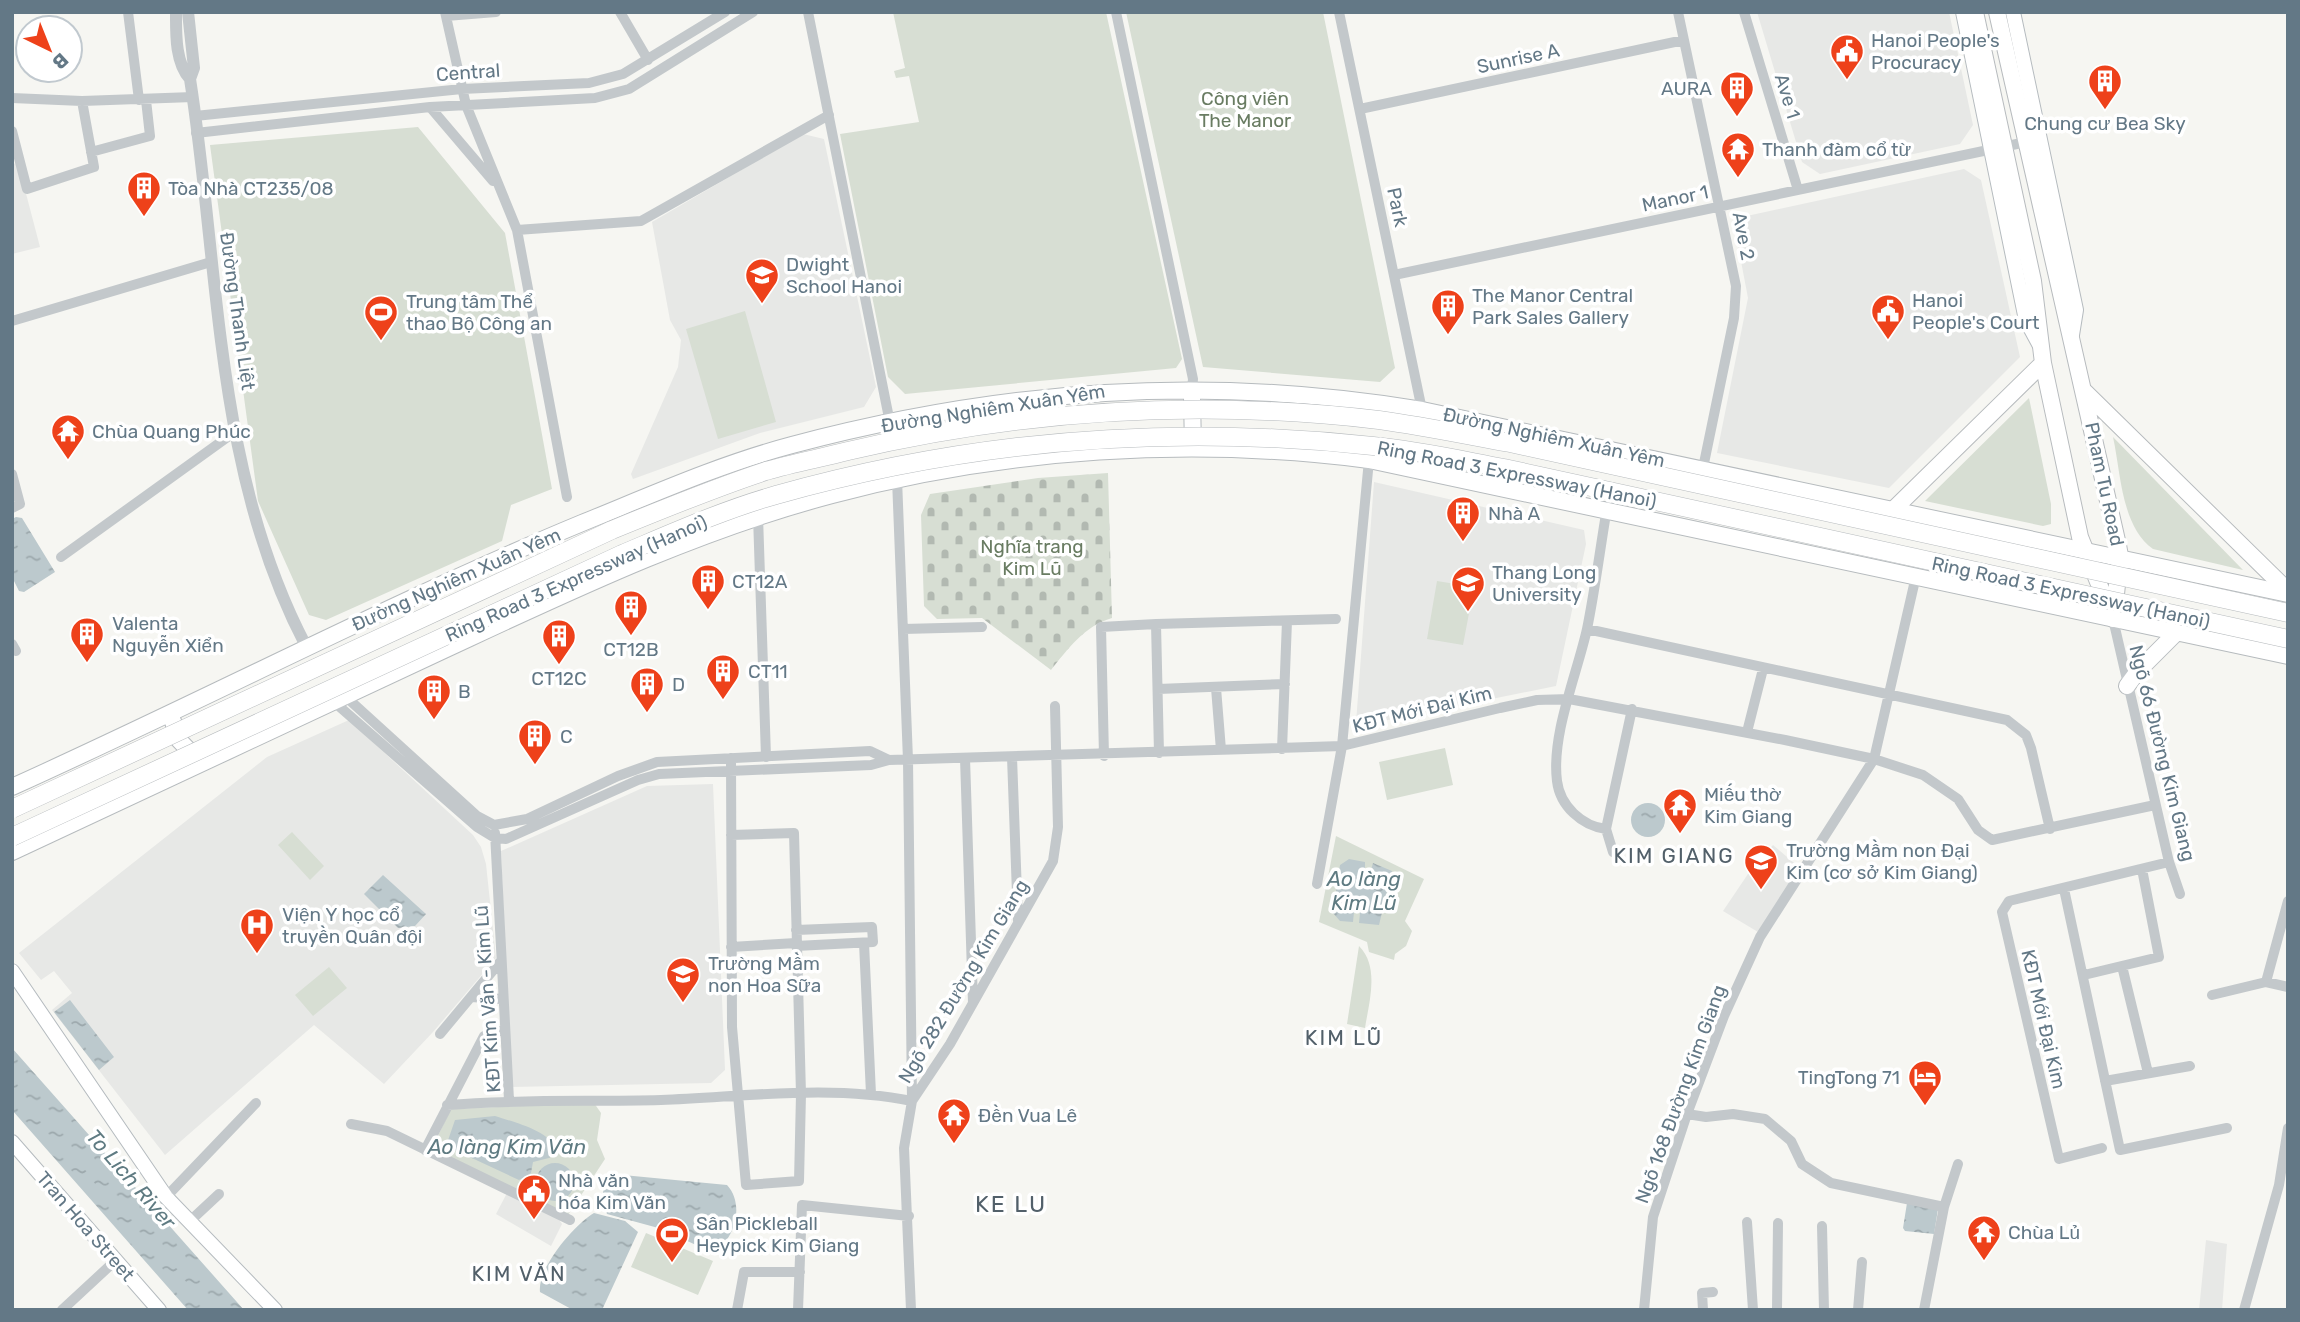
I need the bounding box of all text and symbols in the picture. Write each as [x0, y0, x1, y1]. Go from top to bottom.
north arrow [14, 14, 84, 84]
place label: Hanoi People's Procuracy [1871, 29, 2000, 74]
public building icon: Hanoi People's Procuracy [1828, 32, 1866, 81]
street label: Sunrise A [1475, 38, 1562, 78]
text: B [48, 48, 73, 74]
street label: Central [435, 59, 501, 86]
building icon: Chung cư Bea Sky [2086, 62, 2124, 111]
building icon: AURA [1718, 69, 1756, 118]
street label: Ave 1 [1770, 71, 1805, 121]
place label: AURA [1661, 77, 1712, 100]
park label: Công viên The Manor [1199, 87, 1292, 132]
place label: Chung cư Bea Sky [2024, 112, 2186, 135]
temple icon: Thanh đàm cổ từ [1719, 130, 1757, 179]
place label: Thanh đàm cổ từ [1762, 138, 1911, 161]
building icon: Tòa Nhà CT235/08 [125, 169, 163, 218]
place label: Tòa Nhà CT235/08 [168, 177, 334, 200]
street label: Manor 1 [1640, 180, 1711, 217]
street label: Park [1382, 185, 1413, 229]
street label: Ave 2 [1728, 210, 1759, 262]
street label: Đường Thanh Liệt [215, 231, 260, 392]
place label: Dwight School Hanoi [786, 253, 902, 298]
school or university icon: Dwight School Hanoi [743, 256, 781, 305]
place label: The Manor Central Park Sales Gallery [1472, 284, 1633, 329]
building icon: The Manor Central Park Sales Gallery [1429, 287, 1467, 336]
place label: Hanoi People's Court [1912, 289, 2040, 334]
place label: Trung tâm Thể thao Bộ Công an [406, 290, 552, 335]
public building icon: Hanoi People's Court [1869, 292, 1907, 341]
sports icon: Trung tâm Thể thao Bộ Công an [362, 293, 400, 342]
street label: Đường Nghiêm Xuân Yêm [880, 379, 1107, 438]
street label: Đường Nghiêm Xuân Yêm [1441, 403, 1667, 472]
temple icon: Chùa Quang Phúc [49, 412, 87, 461]
place label: Chùa Quang Phúc [92, 420, 251, 443]
street label: Pham Tu Road [2080, 420, 2129, 548]
street label: Ring Road 3 Expressway (Hanoi) [1375, 436, 1658, 513]
building icon: Nhà A [1444, 494, 1482, 543]
place label: Nhà A [1488, 502, 1540, 525]
street label: Ring Road 3 Expressway (Hanoi) [442, 510, 711, 647]
street label: Đường Nghiêm Xuân Yêm [348, 523, 564, 636]
park label: Nghĩa trang Kim Lũ [980, 535, 1084, 580]
street label: Ring Road 3 Expressway (Hanoi) [1930, 552, 2212, 633]
place label: Thang Long University [1492, 561, 1596, 606]
building icon: CT12A [689, 562, 727, 611]
school or university icon: Thang Long University [1449, 564, 1487, 613]
place label: CT12A [732, 570, 788, 593]
building icon: CT12B [612, 588, 650, 637]
place label: Valenta Nguyễn Xiển [112, 612, 224, 657]
building icon: Valenta Nguyễn Xiển [68, 615, 106, 664]
building icon: CT12C [540, 617, 578, 666]
place label: CT12B [603, 638, 659, 661]
street label: Ngõ 66 Đường Kim Giang [2124, 643, 2201, 864]
building icon: CT11 [704, 652, 742, 701]
place label: CT11 [748, 660, 788, 683]
building icon: D [628, 665, 666, 714]
place label: CT12C [531, 667, 587, 690]
building icon: B [415, 672, 453, 721]
place label: D [672, 673, 685, 696]
place label: B [458, 680, 471, 703]
street label: KĐT Mới Đại Kim [1350, 681, 1494, 738]
building icon: C [516, 717, 554, 766]
place label: C [560, 725, 573, 748]
place label: Miếu thờ Kim Giang [1704, 783, 1792, 828]
temple icon: Miếu thờ Kim Giang [1661, 786, 1699, 835]
place label: Trường Mầm non Đại Kim (cơ sở Kim Giang) [1786, 839, 1978, 884]
school or university icon: Trường Mầm non Đại Kim (cơ sở Kim Giang) [1742, 842, 1780, 891]
district label: KIM GIANG [1613, 843, 1735, 868]
water label: Ao làng Kim Lũ [1326, 866, 1401, 915]
street label: Ngõ 282 Đường Kim Giang [893, 875, 1033, 1087]
place label: Viện Y học cổ truyền Quân đội [282, 903, 422, 948]
street label: KĐT Kim Văn - Kim Lũ [469, 904, 506, 1093]
hospital icon: Viện Y học cổ truyền Quân đội [238, 906, 276, 955]
street label: KĐT Mới Đại Kim [2016, 947, 2071, 1091]
place label: Trường Mầm non Hoa Sữa [708, 952, 821, 997]
school or university icon: Trường Mầm non Hoa Sữa [664, 955, 702, 1004]
street label: Ngõ 168 Đường Kim Giang [1630, 982, 1731, 1207]
district label: KIM LŨ [1305, 1025, 1383, 1050]
hotel icon: TingTong 71 [1906, 1058, 1944, 1107]
place label: TingTong 71 [1798, 1066, 1900, 1089]
temple icon: Đền Vua Lê [935, 1096, 973, 1145]
place label: Đền Vua Lê [978, 1104, 1077, 1127]
water label: To Lich River [81, 1124, 182, 1234]
water label: Ao làng Kim Văn [427, 1134, 586, 1159]
street label: Tran Hoa Street [32, 1167, 140, 1286]
place label: Nhà văn hóa Kim Văn [558, 1169, 666, 1214]
public building icon: Nhà văn hóa Kim Văn [515, 1172, 553, 1221]
district label: KE LU [975, 1190, 1047, 1218]
place label: Sân Pickleball Heypick Kim Giang [696, 1212, 859, 1257]
temple icon: Chùa Lủ [1965, 1213, 2003, 1262]
sports icon: Sân Pickleball Heypick Kim Giang [653, 1215, 691, 1264]
place label: Chùa Lủ [2008, 1221, 2080, 1244]
district label: KIM VĂN [472, 1261, 567, 1286]

